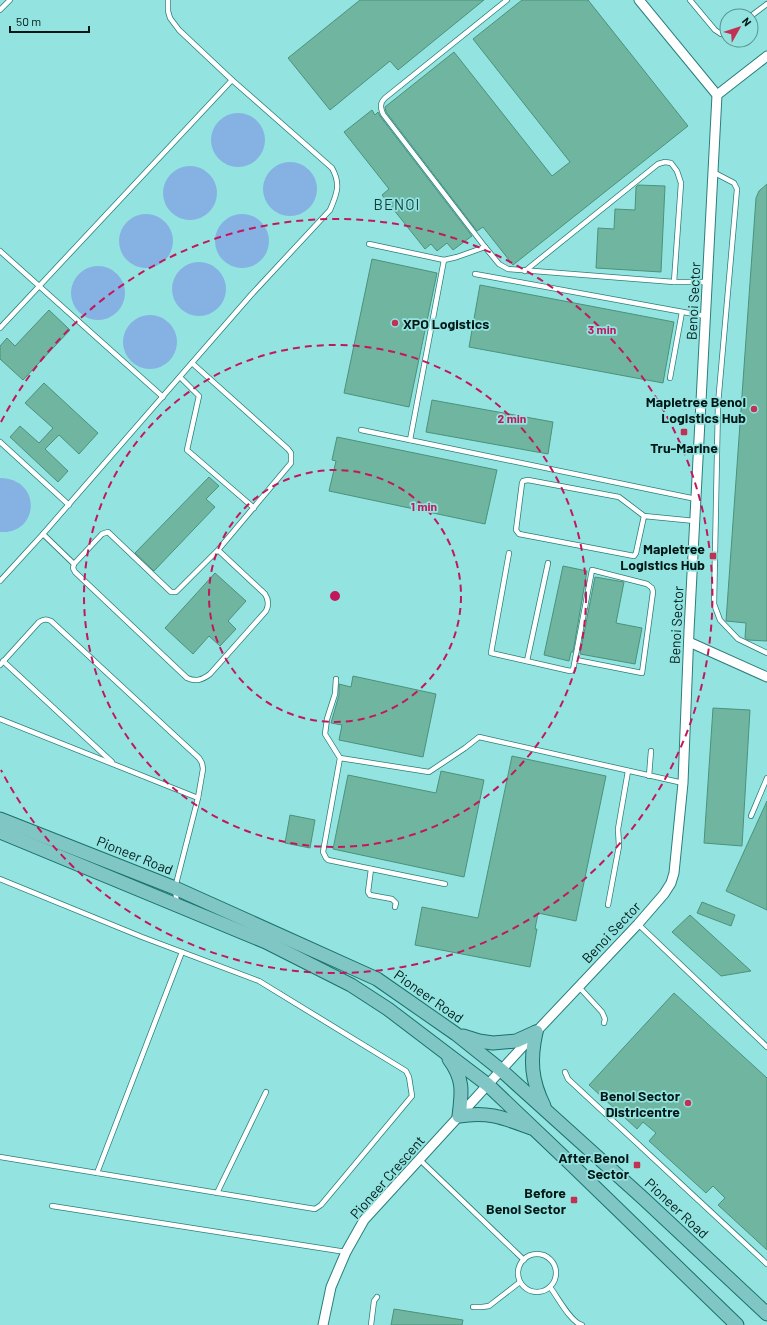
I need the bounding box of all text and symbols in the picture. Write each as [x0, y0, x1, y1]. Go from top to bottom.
scale bar [10, 8, 89, 34]
north arrow [719, 8, 759, 48]
text: 50 m [16, 14, 41, 28]
text: N [740, 14, 755, 28]
district label: BENOI [374, 195, 420, 213]
street label: Benoi Sector [682, 261, 704, 341]
place label: XPO Logistics [403, 315, 489, 332]
marker: XPO Logistics [390, 318, 400, 328]
text: 3 min [588, 322, 616, 336]
place label: Mapletree Benoi Logistics Hub [646, 393, 746, 426]
marker: Mapletree Benoi Logistics Hub [749, 404, 759, 414]
text: 2 min [498, 411, 526, 425]
marker: Tru-Marine [679, 427, 689, 437]
place label: Tru-Marine [650, 439, 718, 456]
text: 1 min [411, 499, 437, 513]
place label: Mapletree Logistics Hub [620, 540, 705, 573]
marker: Mapletree Logistics Hub [708, 551, 718, 561]
street label: Benoi Sector [665, 585, 687, 665]
centre of rings [328, 589, 342, 603]
street label: Pioneer Road [94, 832, 176, 878]
street label: Benoi Sector [578, 898, 644, 966]
street label: Pioneer Road [391, 966, 467, 1026]
place label: Benoi Sector Districentre [600, 1087, 681, 1120]
marker: Benoi Sector Districentre [683, 1098, 693, 1108]
street label: Pioneer Crescent [346, 1132, 428, 1222]
place label: After Benoi Sector [558, 1149, 630, 1182]
marker: After Benoi Sector [632, 1160, 642, 1170]
street label: Pioneer Road [642, 1174, 712, 1242]
place label: Before Benoi Sector [486, 1184, 567, 1217]
marker: Before Benoi Sector [569, 1195, 579, 1205]

